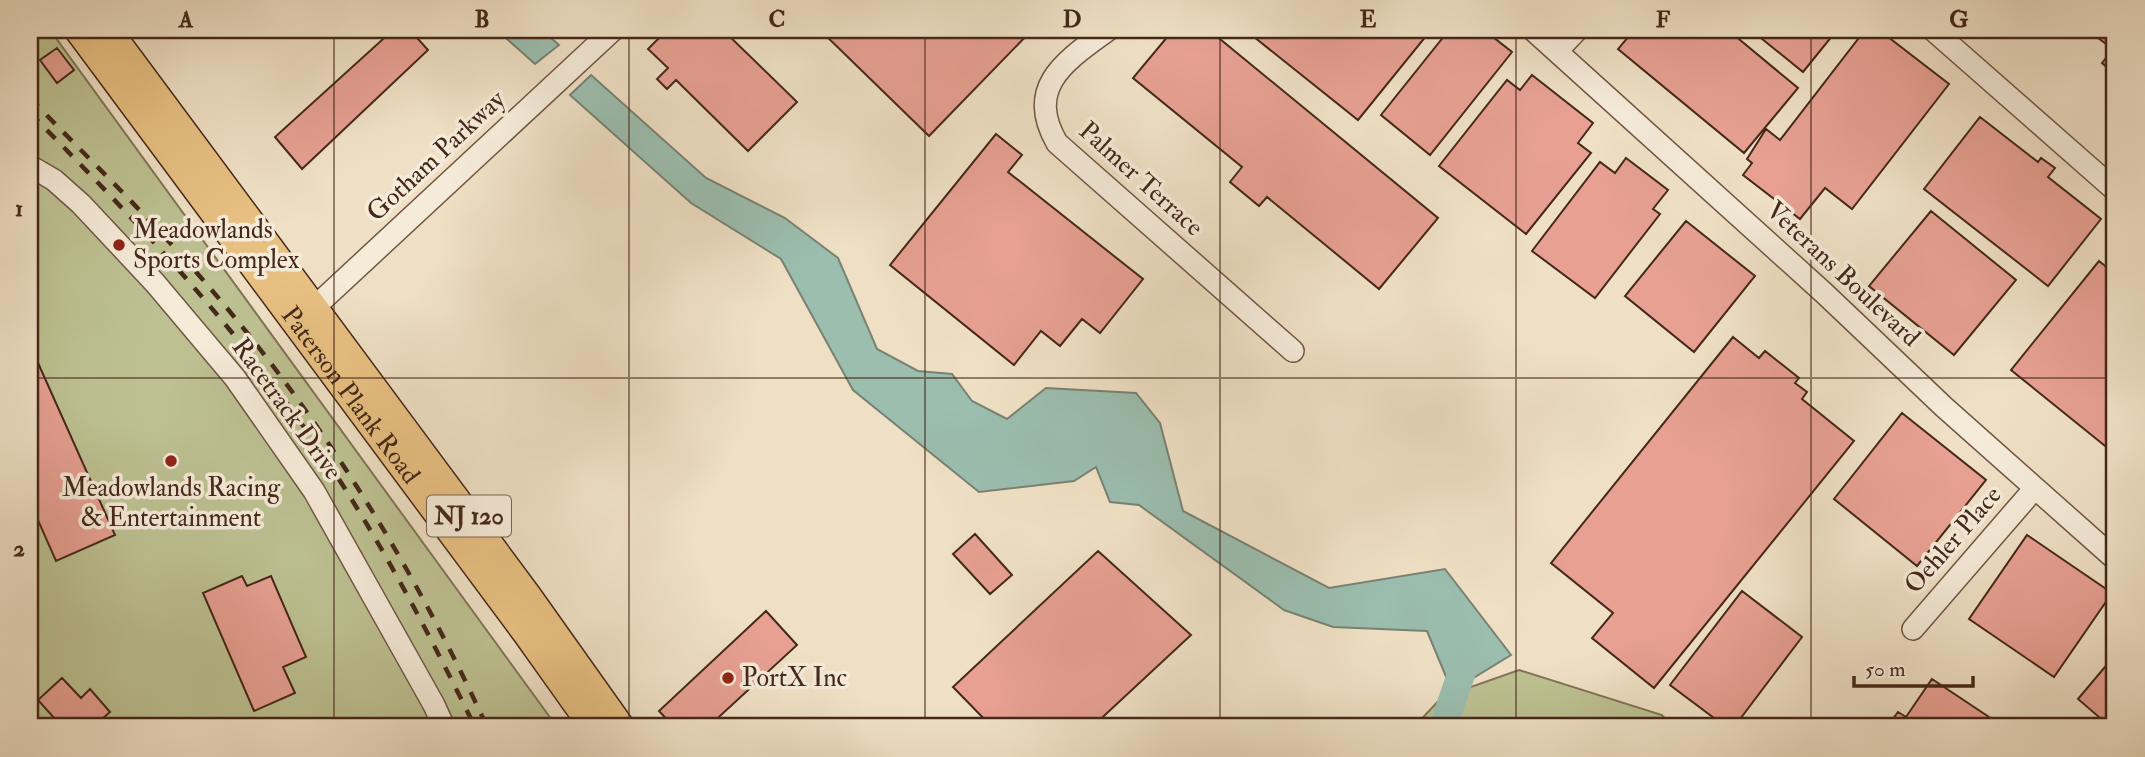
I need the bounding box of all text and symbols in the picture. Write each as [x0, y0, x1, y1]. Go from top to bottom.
text: A [178, 5, 194, 34]
text: B [474, 5, 490, 34]
text: C [769, 5, 785, 34]
text: D [1063, 5, 1081, 34]
text: E [1360, 5, 1377, 34]
text: F [1656, 5, 1671, 34]
text: G [1949, 5, 1969, 34]
street label: Gotham Parkway [360, 83, 512, 228]
street label: Palmer Terrace [1072, 115, 1210, 243]
text: 1 [15, 194, 23, 223]
street label: Veterans Boulevard [1759, 194, 1927, 354]
place label: Meadowlands Sports Complex [133, 214, 300, 277]
marker: Meadowlands Sports Complex [111, 237, 127, 253]
street label: Paterson Plank Road [274, 300, 427, 490]
street label: Racetrack Drive [225, 332, 349, 486]
marker: Meadowlands Racing & Entertainment [163, 453, 179, 469]
place label: Meadowlands Racing & Entertainment [62, 472, 281, 534]
street label: Oehler Place [1898, 480, 2009, 600]
road number: NJ 120 [427, 495, 511, 536]
text: 2 [13, 534, 25, 563]
scale bar [1854, 645, 1974, 689]
text: 50 m [1865, 656, 1906, 683]
place label: PortX Inc [742, 662, 847, 694]
marker: PortX Inc [720, 670, 736, 686]

